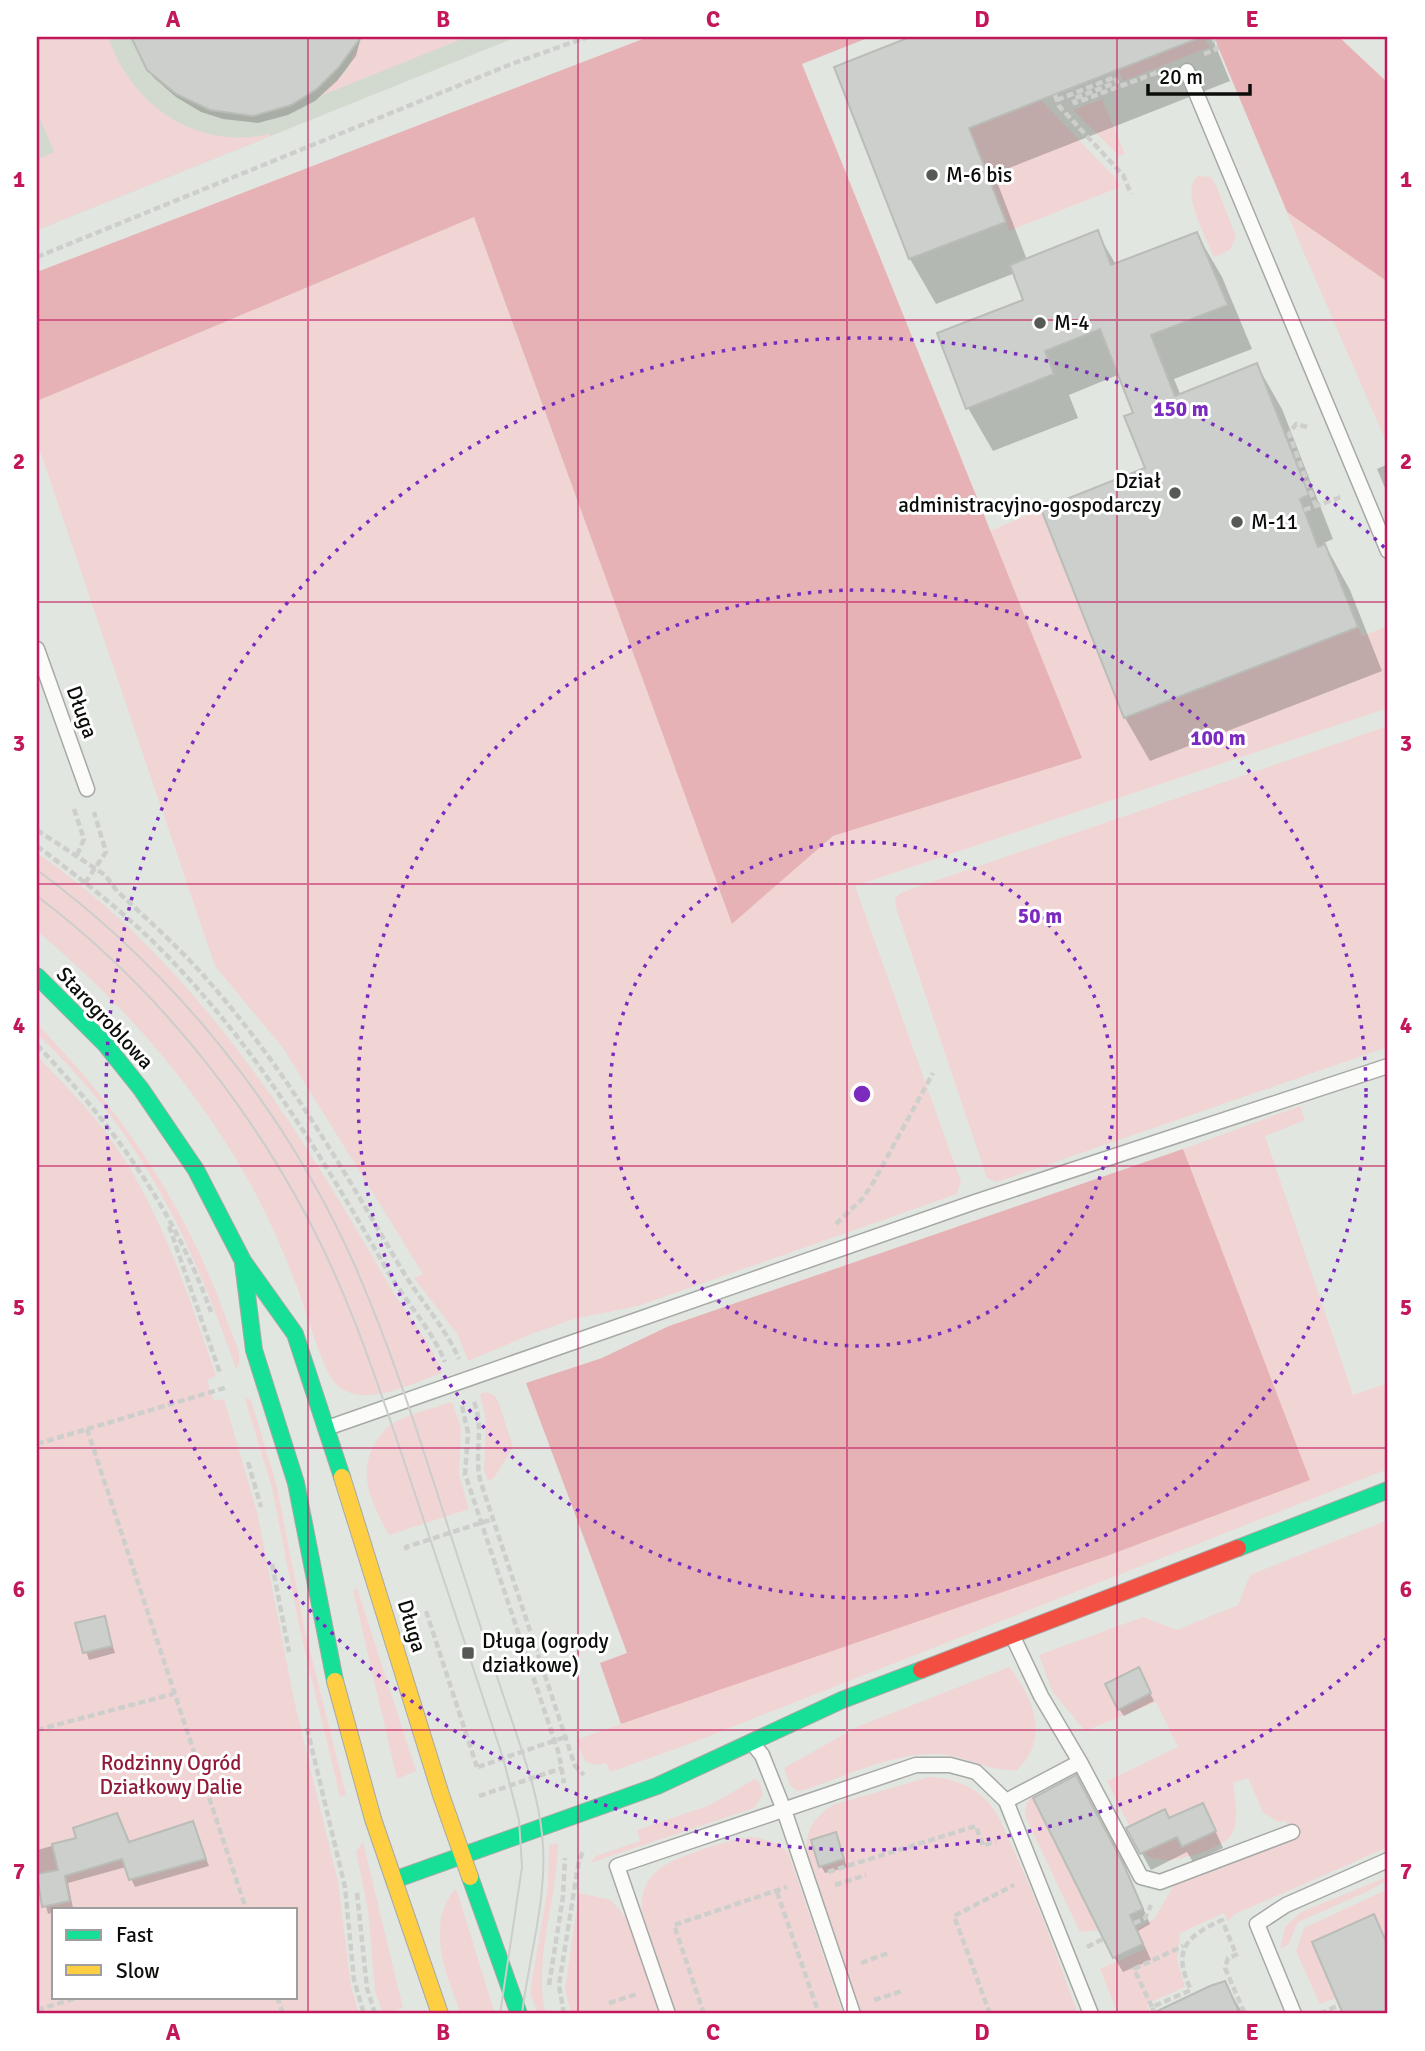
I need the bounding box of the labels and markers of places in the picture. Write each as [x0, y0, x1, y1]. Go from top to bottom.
place label: M-6 bis [946, 162, 1012, 188]
marker: M-6 bis [924, 167, 940, 183]
place label: M-4 [1054, 310, 1090, 336]
marker: M-4 [1032, 315, 1048, 331]
place label: Dział administracyjno-gospodarczy [898, 468, 1161, 518]
marker: Dział administracyjno-gospodarczy [1167, 485, 1183, 501]
place label: M-11 [1251, 509, 1298, 535]
marker: M-11 [1229, 514, 1245, 530]
centre of rings [850, 1082, 874, 1106]
place label: Długa (ogrody działkowe) [482, 1628, 609, 1678]
marker: Długa (ogrody działkowe) [460, 1645, 476, 1661]

